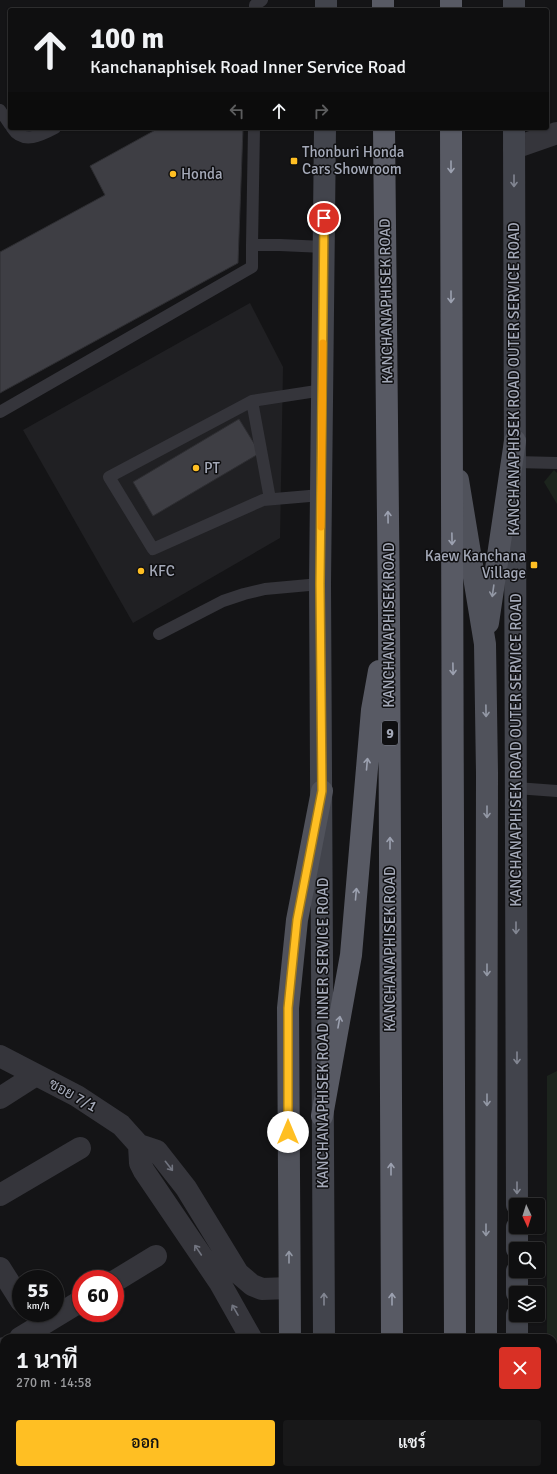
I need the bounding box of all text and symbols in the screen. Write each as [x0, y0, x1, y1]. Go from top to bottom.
text: 100 m [90, 22, 164, 56]
icon: ahead [24, 24, 76, 76]
text: Kanchanaphisek Road Inner Service Road [90, 56, 406, 78]
icon: left [226, 100, 248, 122]
icon: ahead [268, 100, 290, 122]
icon: right [310, 100, 332, 122]
place label: Thonburi Honda Cars Showroom [302, 143, 404, 178]
marker: Thonburi Honda Cars Showroom [289, 156, 299, 166]
one-way arrow [447, 160, 455, 173]
place label: Honda [181, 165, 223, 183]
marker: Honda [168, 169, 178, 179]
one-way arrow [510, 174, 518, 187]
pin [307, 201, 341, 235]
icon: arrive [313, 207, 335, 229]
street label: KANCHANAPHISEK ROAD [376, 218, 396, 384]
street label: KANCHANAPHISEK ROAD OUTER SERVICE ROAD [505, 222, 523, 536]
one-way arrow [447, 290, 455, 303]
place label: PT [204, 459, 221, 477]
marker: PT [191, 463, 201, 473]
one-way arrow [384, 511, 392, 524]
one-way arrow [448, 532, 456, 545]
street label: KANCHANAPHISEK ROAD [380, 542, 398, 708]
place label: Kaew Kanchana Village [425, 547, 526, 582]
marker: Kaew Kanchana Village [529, 560, 539, 570]
place label: KFC [149, 562, 175, 580]
marker: KFC [136, 566, 146, 576]
one-way arrow [489, 584, 497, 597]
street label: KANCHANAPHISEK ROAD OUTER SERVICE ROAD [507, 593, 525, 907]
one-way arrow [449, 662, 457, 675]
one-way arrow [482, 704, 490, 717]
road number: 9 [382, 721, 398, 745]
one-way arrow [364, 758, 371, 771]
one-way arrow [483, 805, 491, 818]
one-way arrow [386, 837, 394, 850]
street label: KANCHANAPHISEK ROAD [381, 866, 399, 1032]
street label: KANCHANAPHISEK ROAD INNER SERVICE ROAD [314, 877, 332, 1189]
one-way arrow [353, 888, 360, 901]
one-way arrow [512, 921, 520, 934]
one-way arrow [483, 963, 491, 976]
one-way arrow [335, 1016, 343, 1029]
one-way arrow [513, 1051, 521, 1064]
street label: ซอย 7/1 [46, 1074, 100, 1116]
one-way arrow [483, 1093, 491, 1106]
position arrow [267, 1111, 309, 1153]
one-way arrow [165, 1161, 173, 1172]
one-way arrow [387, 1163, 395, 1176]
one-way arrow [513, 1181, 521, 1194]
north arrow [509, 1198, 545, 1234]
map controls [509, 1198, 545, 1322]
one-way arrow [482, 1223, 490, 1236]
button: search [509, 1242, 545, 1278]
one-way arrow [194, 1245, 202, 1256]
one-way arrow [285, 1251, 293, 1264]
speed limit sign: 60 [72, 1270, 124, 1322]
text: 55 [27, 1278, 49, 1303]
button: layers [509, 1286, 545, 1322]
one-way arrow [320, 1293, 328, 1306]
one-way arrow [388, 1293, 396, 1306]
text: km/h [27, 1300, 49, 1312]
one-way arrow [231, 1305, 239, 1317]
text: 1 นาที [16, 1345, 78, 1375]
button: close [499, 1347, 541, 1389]
text: 270 m · 14:58 [16, 1375, 92, 1391]
button: ออก [16, 1420, 275, 1466]
button: แชร์ [283, 1420, 541, 1466]

